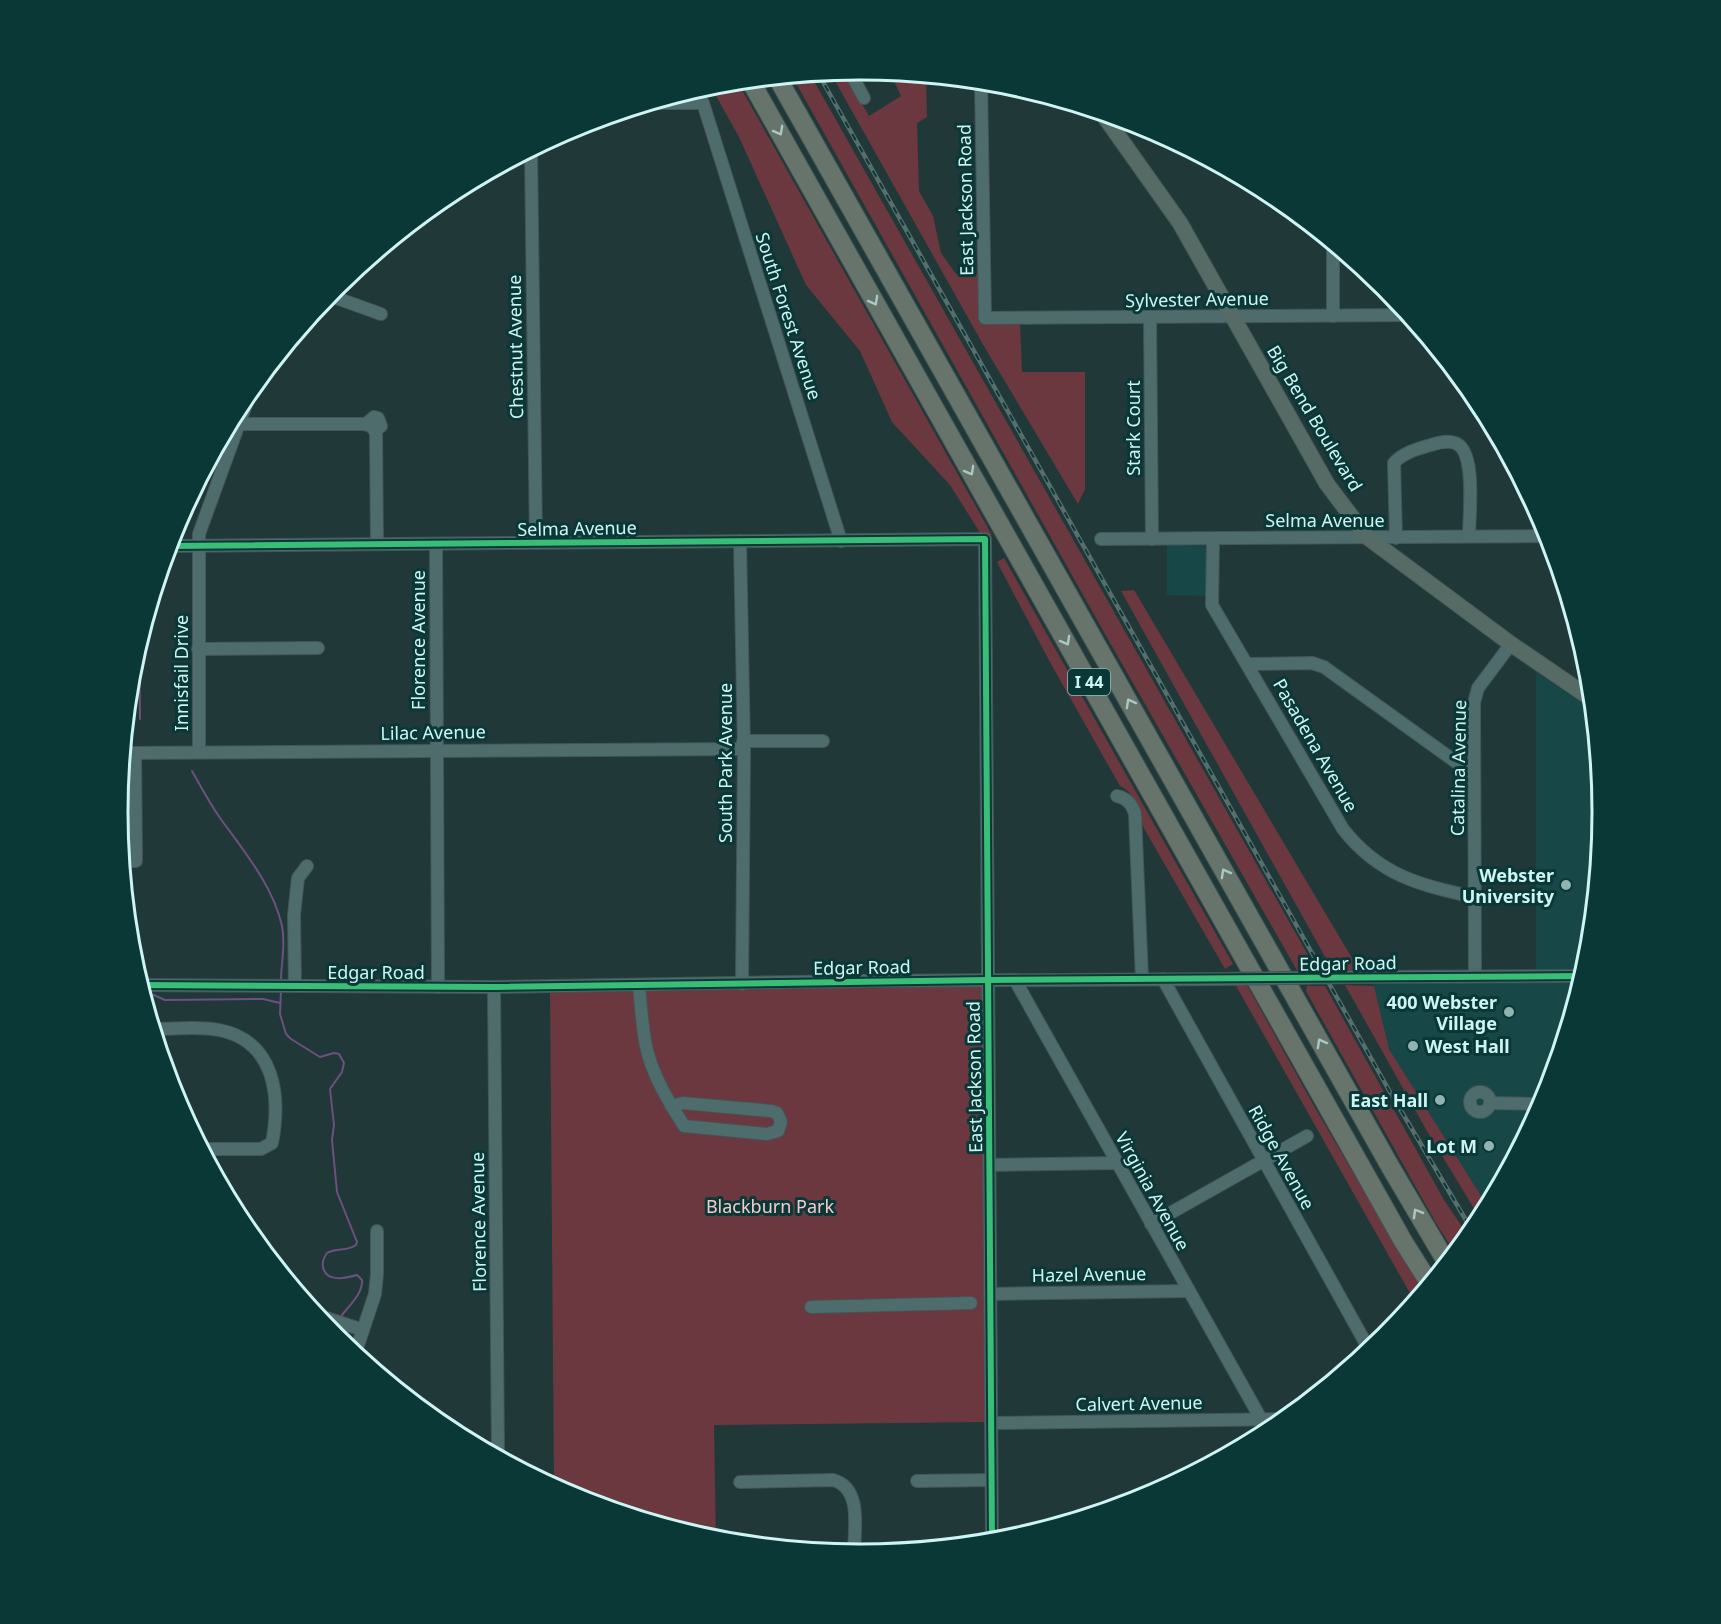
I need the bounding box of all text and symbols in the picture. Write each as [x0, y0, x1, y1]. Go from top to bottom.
street label: East Jackson Road [952, 124, 978, 276]
one-way arrow [772, 125, 783, 135]
street label: South Forest Avenue [751, 229, 827, 403]
street label: Chestnut Avenue [502, 275, 528, 419]
street label: Sylvester Avenue [1125, 286, 1269, 312]
one-way arrow [867, 295, 879, 305]
street label: Big Bend Boulevard [1262, 341, 1368, 495]
street label: Stark Court [1121, 380, 1145, 476]
one-way arrow [963, 465, 974, 475]
street label: Selma Avenue [1265, 508, 1385, 532]
street label: Selma Avenue [517, 515, 637, 541]
street label: Florence Avenue [406, 570, 430, 710]
street label: Innisfail Drive [169, 615, 193, 731]
one-way arrow [1058, 635, 1070, 645]
road number: I 44 [1068, 669, 1110, 695]
street label: Pasadena Avenue [1268, 674, 1364, 816]
street label: South Park Avenue [713, 683, 737, 843]
one-way arrow [1126, 699, 1137, 709]
street label: Catalina Avenue [1445, 700, 1471, 836]
street label: Lilac Avenue [380, 719, 486, 745]
place label: Webster University [1462, 863, 1555, 908]
one-way arrow [1221, 869, 1232, 879]
marker: Webster University [1559, 878, 1573, 892]
street label: Edgar Road [1299, 950, 1397, 976]
street label: Edgar Road [813, 954, 911, 980]
street label: Edgar Road [327, 960, 425, 984]
place label: 400 Webster Village [1387, 990, 1497, 1035]
street label: East Jackson Road [961, 1001, 987, 1153]
marker: 400 Webster Village [1502, 1005, 1516, 1019]
place label: West Hall [1425, 1034, 1510, 1058]
one-way arrow [1317, 1039, 1328, 1049]
marker: West Hall [1406, 1039, 1420, 1053]
place label: East Hall [1350, 1088, 1428, 1112]
marker: East Hall [1433, 1093, 1447, 1107]
street label: Ridge Avenue [1243, 1100, 1321, 1214]
street label: Virginia Avenue [1110, 1127, 1196, 1255]
place label: Lot M [1426, 1134, 1477, 1158]
marker: Lot M [1482, 1139, 1496, 1153]
street label: Florence Avenue [465, 1152, 491, 1292]
park label: Blackburn Park [706, 1194, 834, 1218]
one-way arrow [1412, 1209, 1424, 1219]
street label: Hazel Avenue [1032, 1261, 1146, 1287]
street label: Calvert Avenue [1075, 1390, 1203, 1416]

